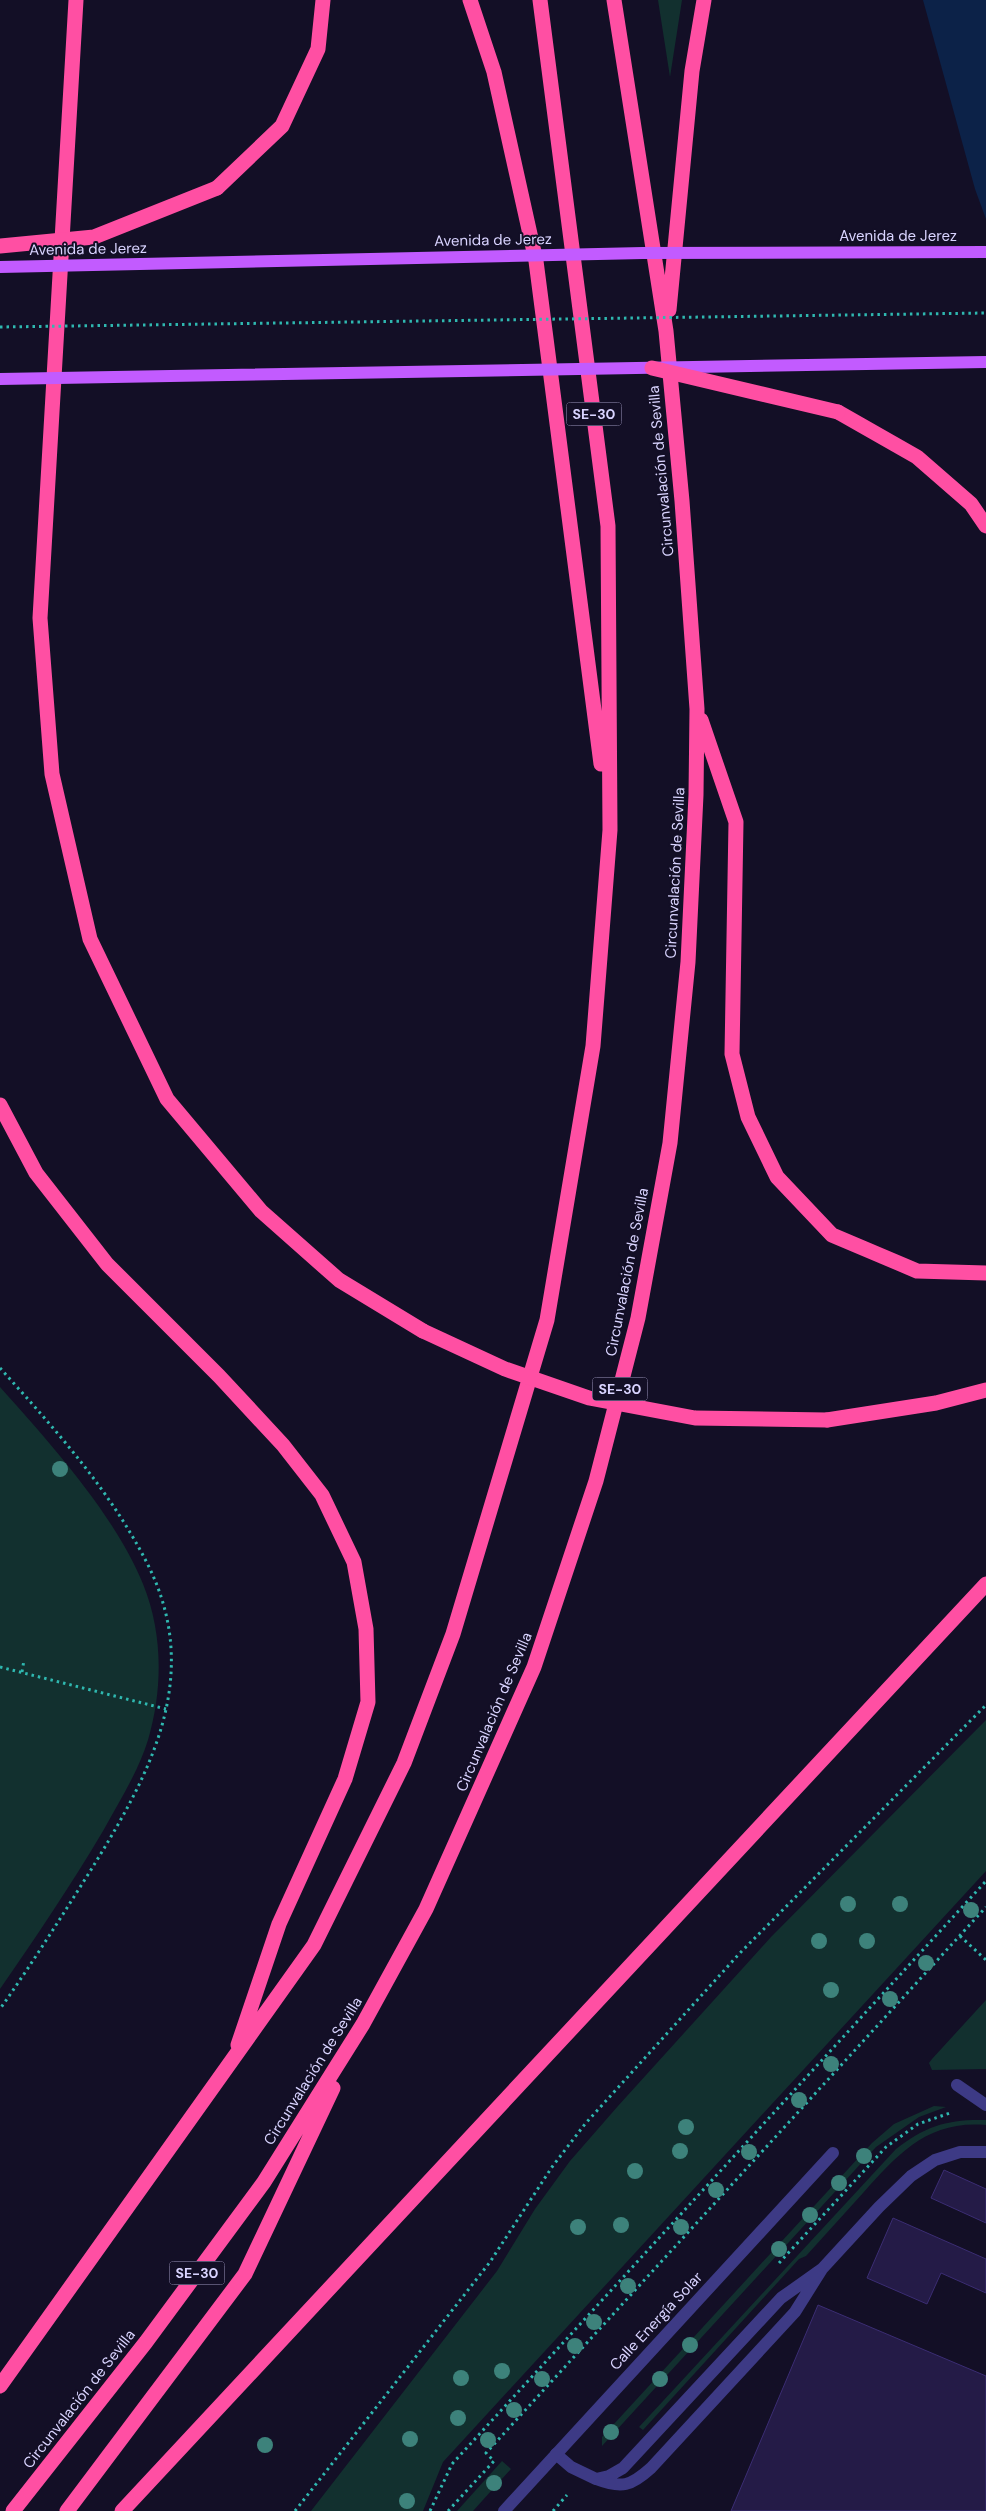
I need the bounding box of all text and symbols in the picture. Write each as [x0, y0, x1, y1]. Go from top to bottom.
street label: Avenida de Jerez [839, 226, 957, 246]
street label: Avenida de Jerez [434, 229, 552, 251]
street label: Avenida de Jerez [29, 238, 147, 260]
street label: Circunvalación de Sevilla [644, 385, 678, 557]
road number: SE-30 [566, 402, 622, 426]
street label: Circunvalación de Sevilla [661, 787, 689, 959]
street label: Circunvalación de Sevilla [601, 1186, 653, 1358]
road number: SE-30 [592, 1378, 648, 1400]
street label: Circunvalación de Sevilla [451, 1629, 537, 1795]
street label: Circunvalación de Sevilla [259, 1993, 367, 2149]
road number: SE-30 [170, 2262, 224, 2284]
street label: Calle Energía Solar [605, 2267, 707, 2374]
street label: Circunvalación de Sevilla [18, 2325, 140, 2473]

